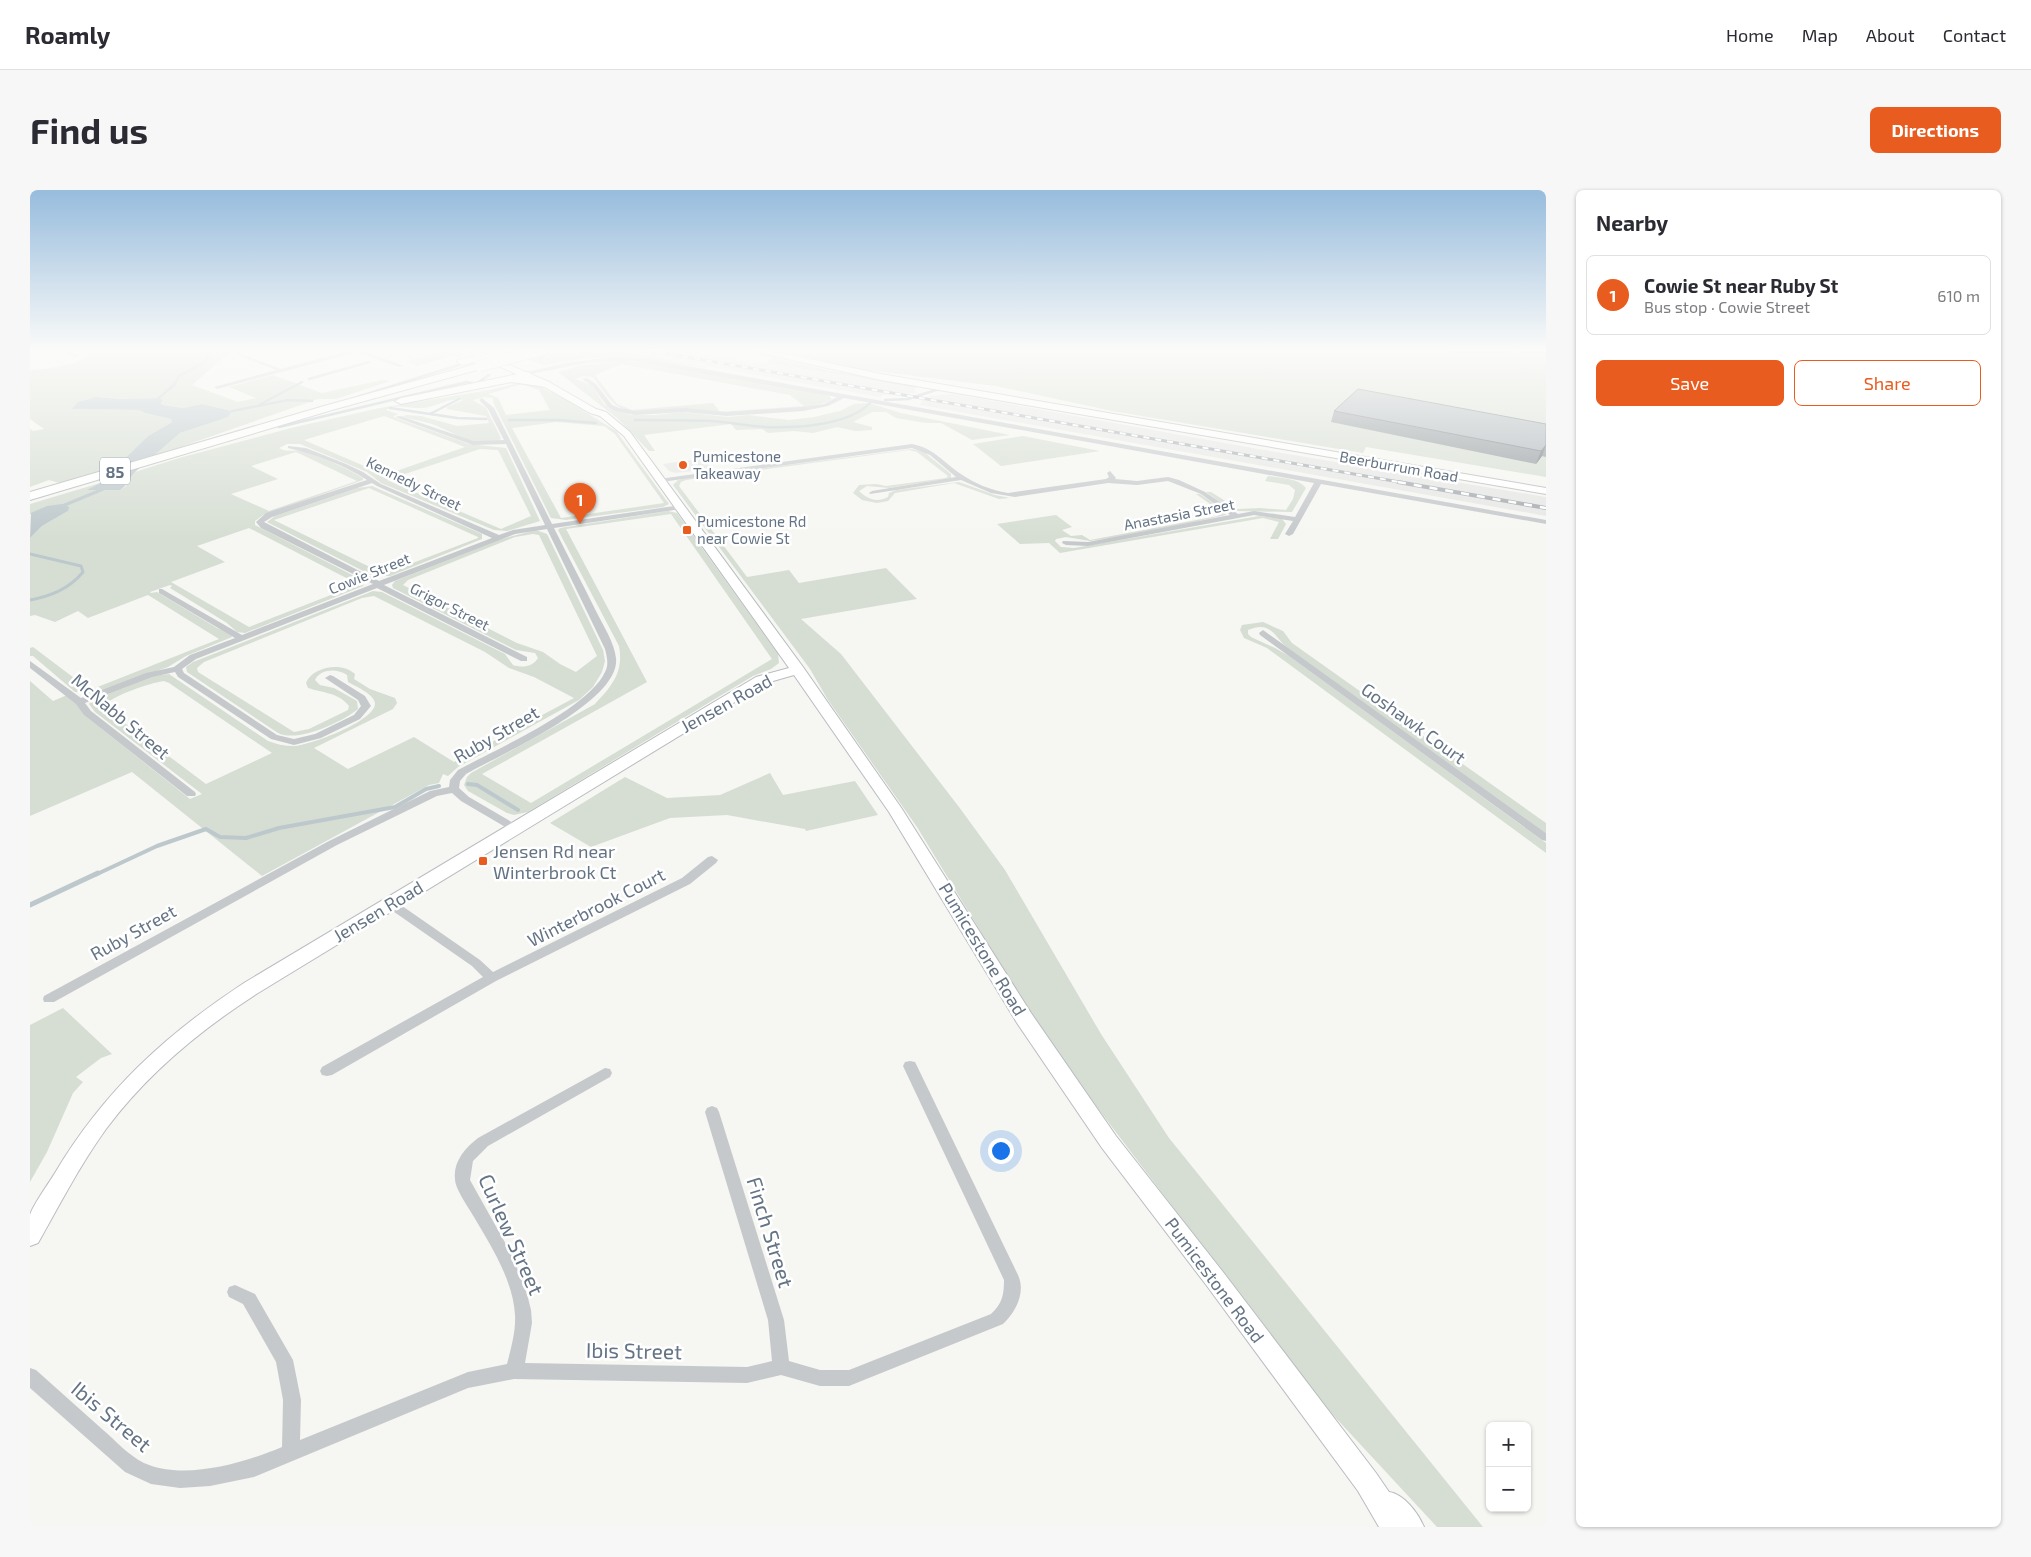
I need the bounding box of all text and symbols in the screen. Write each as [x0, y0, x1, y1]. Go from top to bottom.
text: Roamly [25, 20, 110, 49]
text: Home [1726, 24, 1774, 46]
text: Map [1802, 24, 1838, 46]
text: About [1866, 24, 1915, 46]
text: Contact [1943, 24, 2006, 46]
button: Directions [1870, 107, 2001, 153]
text: Find us [30, 109, 148, 151]
text: Nearby [1596, 210, 1668, 235]
text: Cowie St near Ruby St [1644, 274, 1838, 297]
text: 1 [1610, 286, 1616, 305]
text: 610 m [1937, 286, 1980, 305]
text: Bus stop · Cowie Street [1644, 297, 1810, 316]
button: Save [1596, 360, 1784, 406]
button: Share [1794, 360, 1981, 406]
place label: Pumicestone Takeaway [693, 447, 781, 482]
street label: Beerburrum Road [1338, 447, 1460, 485]
street label: Kennedy Street [364, 452, 465, 514]
road number: 85 [100, 458, 130, 484]
marker: Pumicestone Takeaway [677, 459, 689, 471]
pin: 1 [564, 483, 596, 524]
street label: Anastasia Street [1122, 494, 1236, 534]
place label: Pumicestone Rd near Cowie St [697, 512, 806, 547]
marker: Pumicestone Rd near Cowie St [681, 524, 693, 536]
street label: Cowie Street [326, 548, 413, 597]
street label: Grigor Street [407, 578, 493, 634]
street label: McNabb Street [67, 668, 175, 764]
street label: Jensen Road [677, 669, 775, 737]
street label: Goshawk Court [1358, 678, 1471, 768]
street label: Ruby Street [449, 701, 543, 767]
place label: Jensen Rd near Winterbrook Ct [493, 840, 617, 883]
marker: Jensen Rd near Winterbrook Ct [477, 855, 489, 867]
street label: Winterbrook Court [524, 863, 668, 951]
street label: Jensen Road [329, 876, 427, 946]
street label: Pumicestone Road [935, 879, 1031, 1019]
street label: Ruby Street [86, 899, 180, 965]
your location [988, 1138, 1014, 1164]
street label: Curlew Street [474, 1170, 550, 1298]
street label: Finch Street [742, 1174, 800, 1290]
street label: Pumicestone Road [1161, 1213, 1269, 1347]
street label: Ibis Street [586, 1337, 682, 1363]
street label: Ibis Street [67, 1375, 157, 1457]
map controls [1486, 1422, 1531, 1512]
button: + [1486, 1422, 1531, 1467]
button: − [1486, 1467, 1531, 1512]

